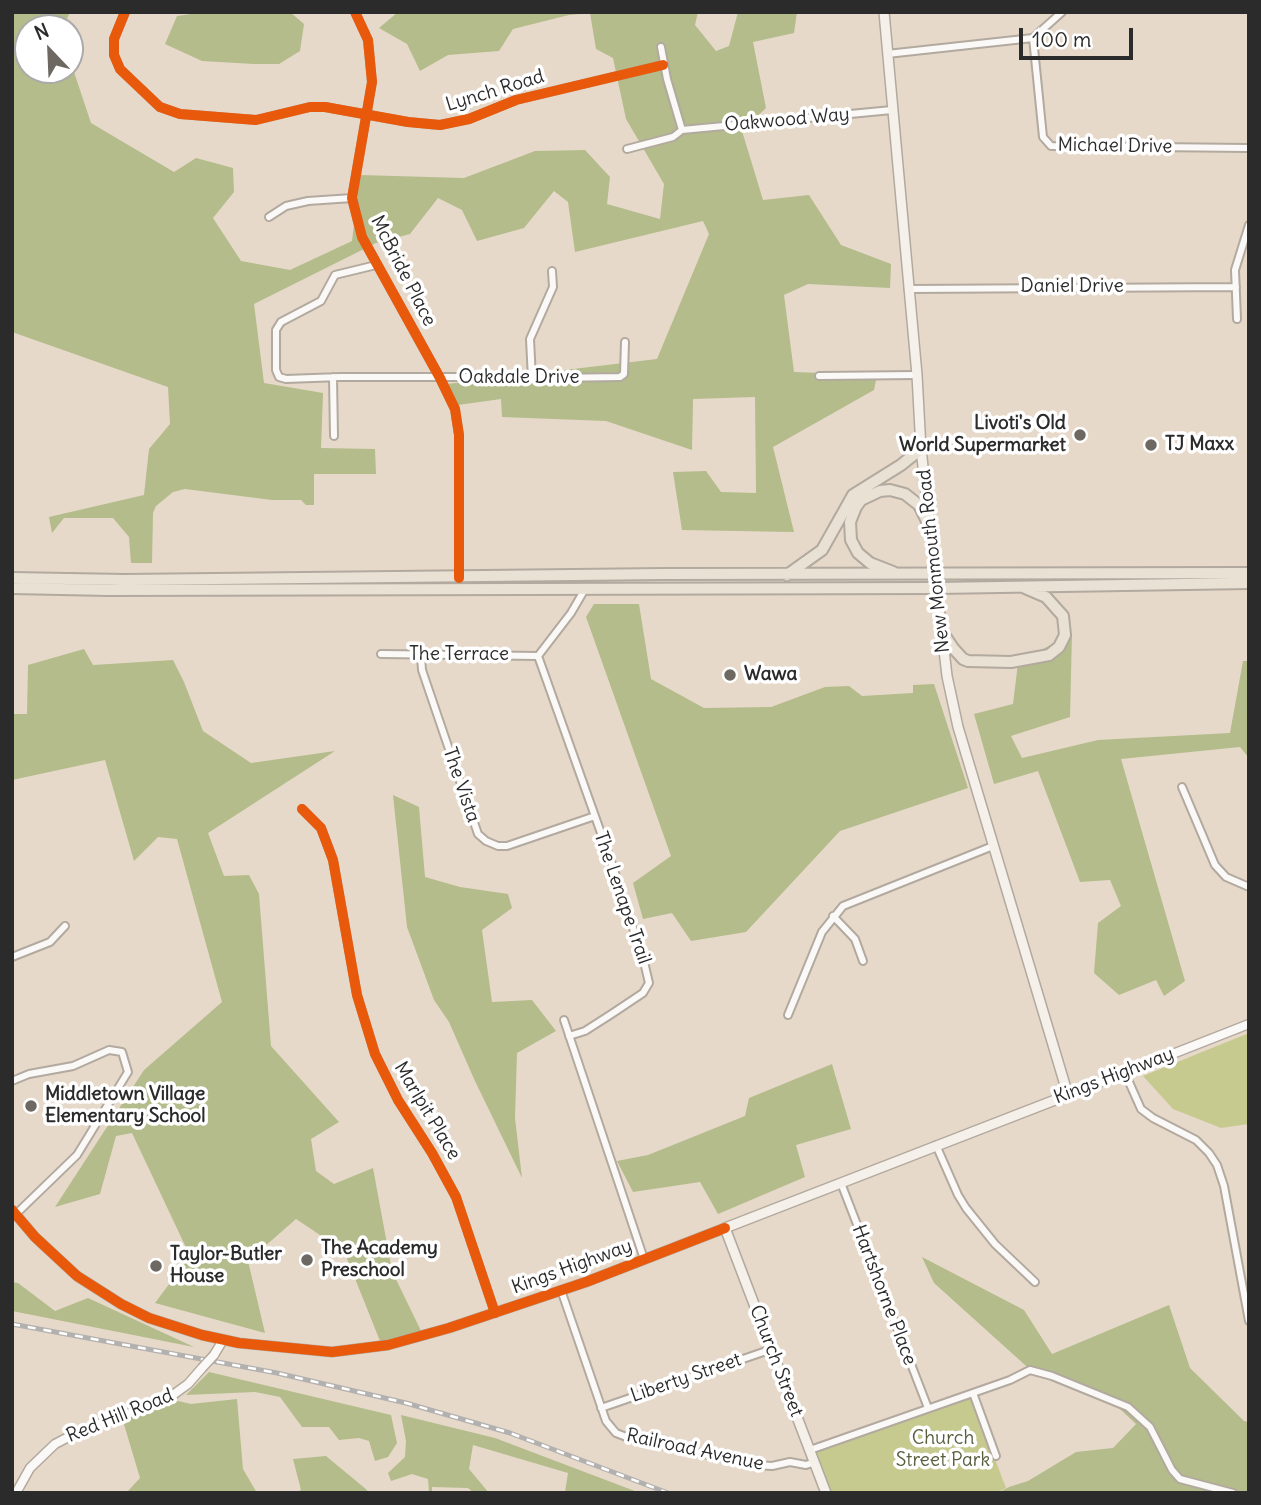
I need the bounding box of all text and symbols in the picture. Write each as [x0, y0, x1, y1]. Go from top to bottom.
north arrow [14, 14, 84, 84]
scale bar [1023, 14, 1137, 58]
text: N [31, 18, 52, 45]
text: 100 m [1032, 26, 1091, 53]
street label: Lynch Road [443, 65, 547, 117]
street label: Oakwood Way [724, 103, 850, 137]
street label: Michael Drive [1057, 134, 1173, 158]
street label: McBride Place [365, 212, 441, 330]
street label: Daniel Drive [1020, 276, 1124, 298]
street label: Oakdale Drive [458, 367, 580, 389]
place label: Livoti's Old World Supermarket [899, 413, 1066, 457]
marker: Livoti's Old World Supermarket [1072, 427, 1088, 443]
place label: TJ Maxx [1165, 434, 1234, 456]
marker: TJ Maxx [1143, 437, 1159, 453]
street label: New Monmouth Road [913, 468, 955, 654]
street label: The Terrace [409, 644, 509, 666]
place label: Wawa [744, 664, 797, 686]
marker: Wawa [722, 667, 738, 683]
street label: The Vista [438, 745, 484, 825]
street label: The Lenape Trail [589, 829, 655, 967]
street label: Kings Highway [1051, 1043, 1177, 1109]
street label: Marlpit Place [389, 1058, 465, 1164]
place label: Middletown Village Elementary School [45, 1084, 206, 1128]
marker: Middletown Village Elementary School [23, 1098, 39, 1114]
street label: Hartshorne Place [847, 1222, 921, 1368]
street label: Kings Highway [509, 1235, 635, 1299]
place label: The Academy Preschool [321, 1238, 438, 1282]
place label: Taylor-Butler House [170, 1244, 282, 1288]
marker: The Academy Preschool [299, 1252, 315, 1268]
marker: Taylor-Butler House [148, 1258, 164, 1274]
street label: Church Street [744, 1302, 808, 1420]
street label: Liberty Street [628, 1348, 744, 1408]
street label: Red Hill Road [63, 1384, 177, 1448]
street label: Railroad Avenue [624, 1424, 766, 1476]
park label: Church Street Park [896, 1428, 990, 1472]

